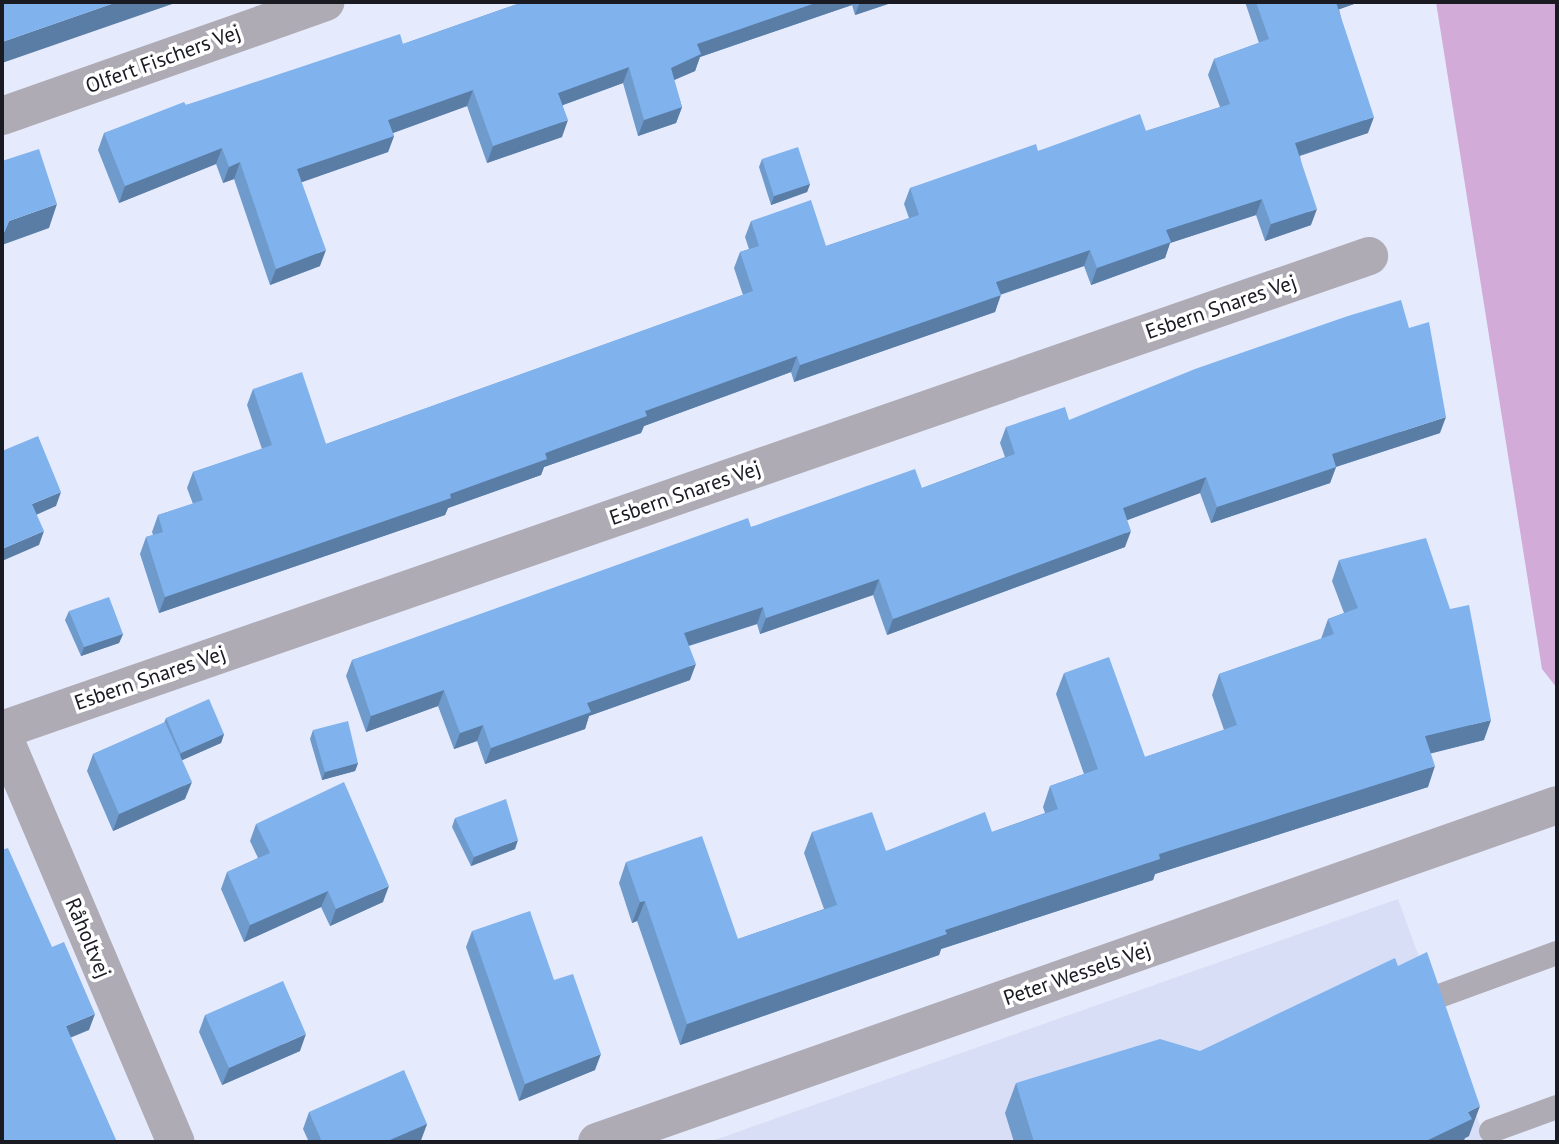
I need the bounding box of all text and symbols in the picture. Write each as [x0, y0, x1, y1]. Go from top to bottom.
street label: Olfert Fischers Vej [82, 19, 244, 99]
street label: Esbern Snares Vej [1142, 269, 1300, 345]
street label: Esbern Snares Vej [606, 455, 764, 531]
street label: Esbern Snares Vej [71, 640, 229, 716]
street label: Råholtvej [60, 894, 116, 982]
street label: Peter Wessels Vej [1000, 937, 1154, 1011]

